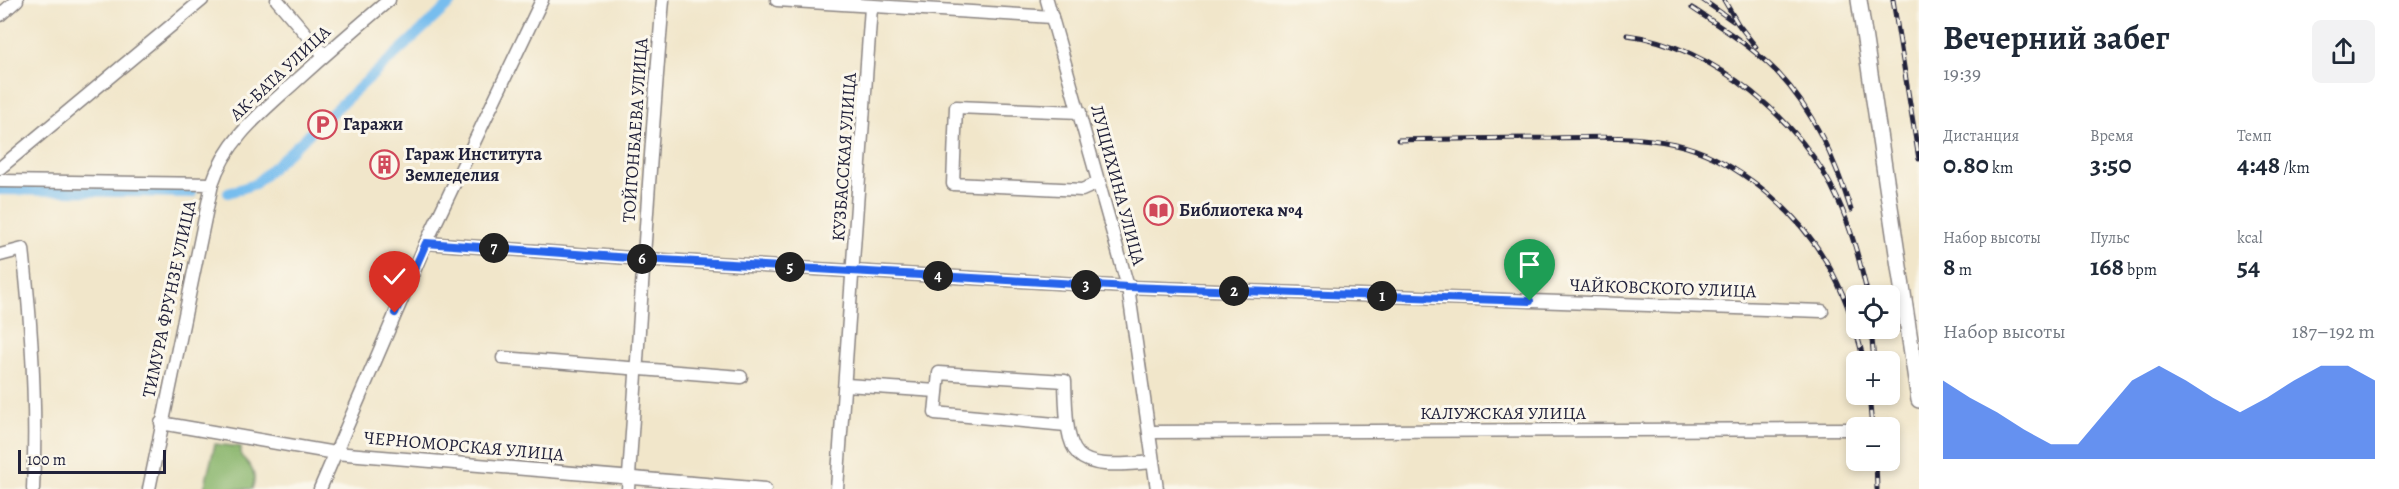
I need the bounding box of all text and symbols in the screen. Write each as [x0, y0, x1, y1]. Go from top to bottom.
text: Вечерний забег [1943, 15, 2170, 60]
street label: АК-БАТА УЛИЦА [224, 20, 336, 127]
button: share [2312, 20, 2375, 83]
street label: ТОЙГОНБАЕВА УЛИЦА [617, 36, 653, 223]
text: 19:39 [1943, 60, 1981, 87]
street label: КУЗБАССКАЯ УЛИЦА [826, 71, 862, 242]
street label: ЛУЩИХИНА УЛИЦА [1085, 102, 1151, 268]
parking icon: Гаражи [306, 108, 338, 140]
place label: Гаражи [343, 112, 404, 136]
text: Дистанция [1943, 125, 2019, 147]
text: Время [2090, 125, 2134, 147]
text: Темп [2237, 125, 2272, 147]
place label: Гараж Института Земледелия [405, 142, 542, 187]
text: 0.80 [1943, 147, 1989, 182]
text: 3:50 [2090, 147, 2132, 182]
text: 4:48 [2237, 147, 2280, 182]
building icon: Гараж Института Земледелия [368, 148, 400, 180]
text: km [1989, 157, 2013, 179]
text: /km [2280, 157, 2310, 179]
library icon: Библиотека №4 [1142, 194, 1174, 226]
street label: ТИМУРА ФРУНЗЕ УЛИЦА [136, 198, 202, 400]
place label: Библиотека №4 [1179, 198, 1304, 222]
text: Набор высоты [1943, 227, 2041, 249]
text: Пульс [2090, 227, 2130, 249]
text: kcal [2237, 227, 2263, 249]
pin: 7 [479, 233, 509, 263]
text: 7 [491, 237, 497, 259]
pin [1504, 239, 1555, 301]
pin: 6 [627, 244, 657, 274]
text: 6 [638, 248, 646, 270]
icon: arrive [1513, 248, 1546, 281]
text: 8 [1943, 249, 1955, 284]
text: 168 [2090, 249, 2124, 284]
text: 54 [2237, 249, 2260, 284]
pin [369, 251, 420, 313]
pin: 5 [775, 252, 805, 282]
text: 5 [787, 256, 793, 278]
text: m [1955, 259, 1972, 281]
text: bpm [2124, 259, 2157, 281]
icon: check [378, 260, 411, 293]
pin: 4 [923, 261, 953, 291]
text: 4 [934, 265, 942, 287]
pin: 3 [1071, 270, 1101, 300]
street label: ЧАЙКОВСКОГО УЛИЦА [1569, 273, 1757, 303]
text: 3 [1083, 274, 1089, 296]
pin: 2 [1219, 276, 1249, 306]
text: 2 [1230, 280, 1238, 302]
pin: 1 [1367, 281, 1397, 311]
text: 1 [1379, 285, 1385, 307]
map controls [1846, 285, 1900, 471]
button: locate [1846, 285, 1900, 339]
text: Набор высоты [1943, 318, 2066, 345]
text: 187–192 m [2292, 318, 2375, 345]
button: + [1846, 351, 1900, 405]
street label: КАЛУЖСКАЯ УЛИЦА [1420, 401, 1587, 425]
button: − [1846, 417, 1900, 471]
street label: ЧЕРНОМОРСКАЯ УЛИЦА [363, 425, 565, 467]
scale bar [18, 447, 166, 474]
text: 100 m [27, 449, 66, 471]

